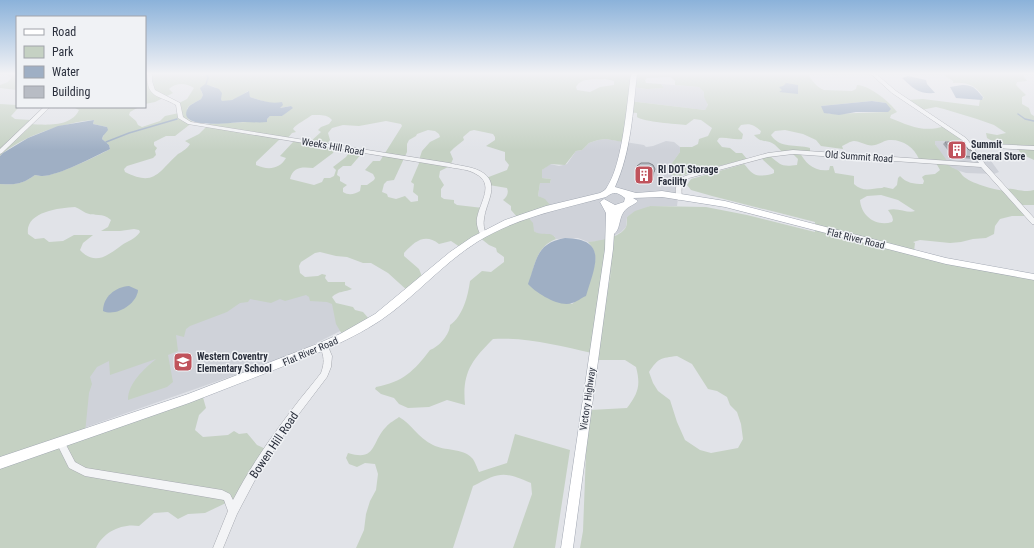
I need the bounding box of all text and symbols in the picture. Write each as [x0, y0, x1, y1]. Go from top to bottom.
legend [16, 16, 146, 108]
text: Road [52, 25, 76, 39]
text: Park [52, 45, 74, 59]
text: Water [52, 65, 80, 79]
text: Building [52, 85, 90, 99]
street label: Weeks Hill Road [301, 136, 365, 157]
building icon: Summit General Store [946, 139, 968, 161]
place label: Summit General Store [971, 139, 1026, 162]
street label: Old Summit Road [825, 149, 893, 164]
building icon: RI DOT Storage Facility [633, 164, 655, 186]
place label: RI DOT Storage Facility [658, 164, 718, 187]
street label: Flat River Road [826, 226, 886, 251]
street label: Flat River Road [281, 335, 340, 368]
school or university icon: Western Coventry Elementary School [172, 351, 194, 373]
place label: Western Coventry Elementary School [197, 351, 272, 374]
street label: Victory Highway [578, 367, 597, 431]
street label: Bowen Hill Road [247, 409, 301, 481]

